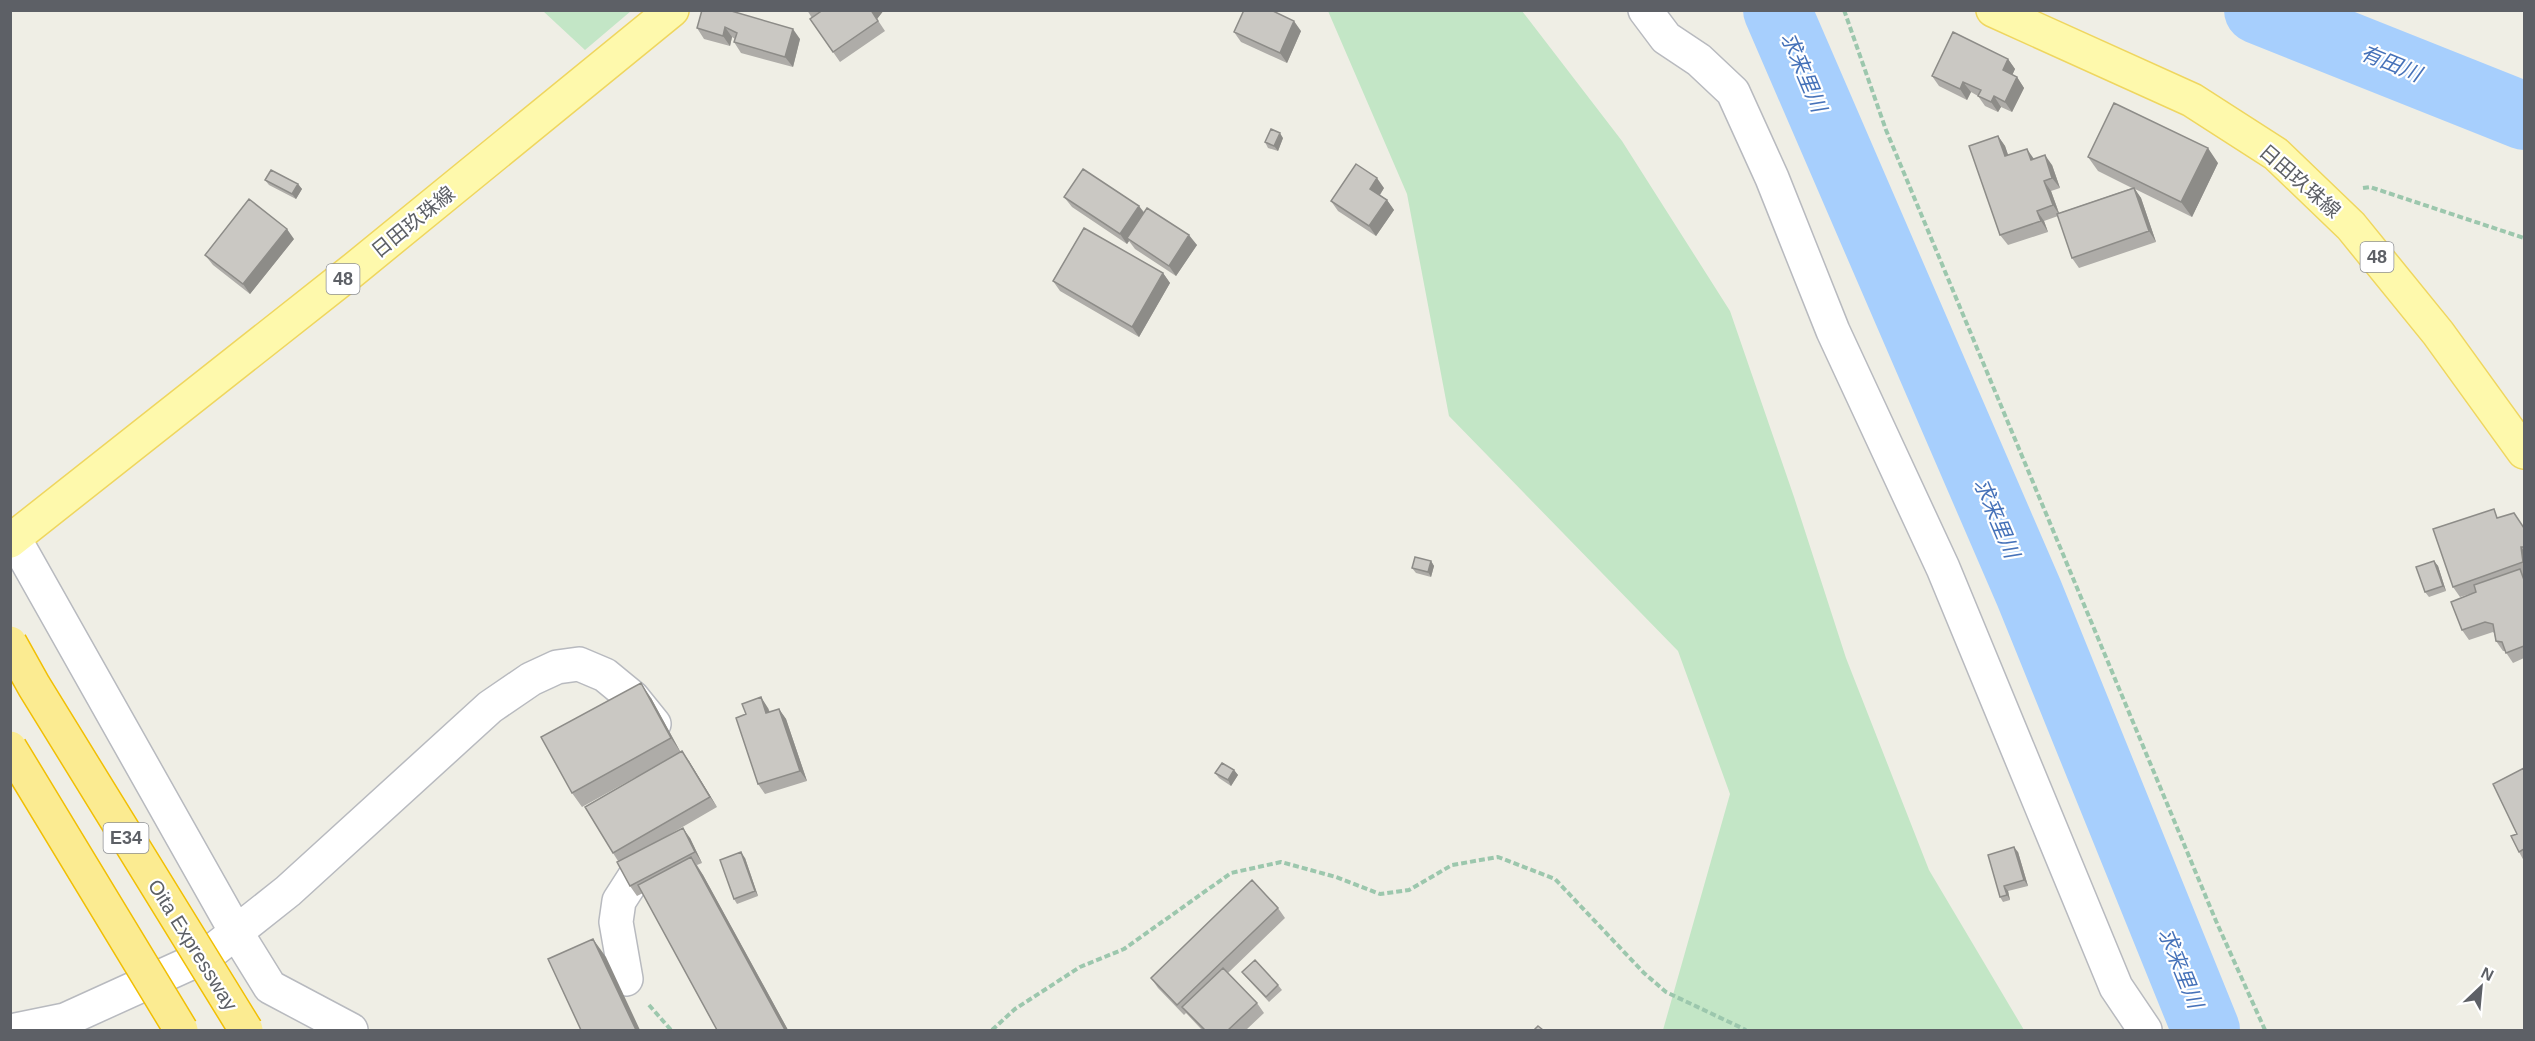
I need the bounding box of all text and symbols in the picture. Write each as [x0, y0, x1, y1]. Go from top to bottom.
water label: 求来里川 [1777, 29, 1832, 117]
water label: 有田川 [2357, 41, 2426, 86]
street label: 日田玖珠線 [2255, 140, 2345, 222]
street label: 日田玖珠線 [367, 182, 459, 262]
road number: 48 [2360, 242, 2394, 272]
road number: 48 [326, 264, 360, 294]
water label: 求来里川 [1970, 475, 2025, 563]
road number: E34 [104, 823, 148, 853]
street label: Oita Expressway [144, 876, 242, 1014]
water label: 求来里川 [2155, 925, 2208, 1013]
north arrow [2451, 957, 2511, 1017]
text: N [2478, 964, 2496, 984]

